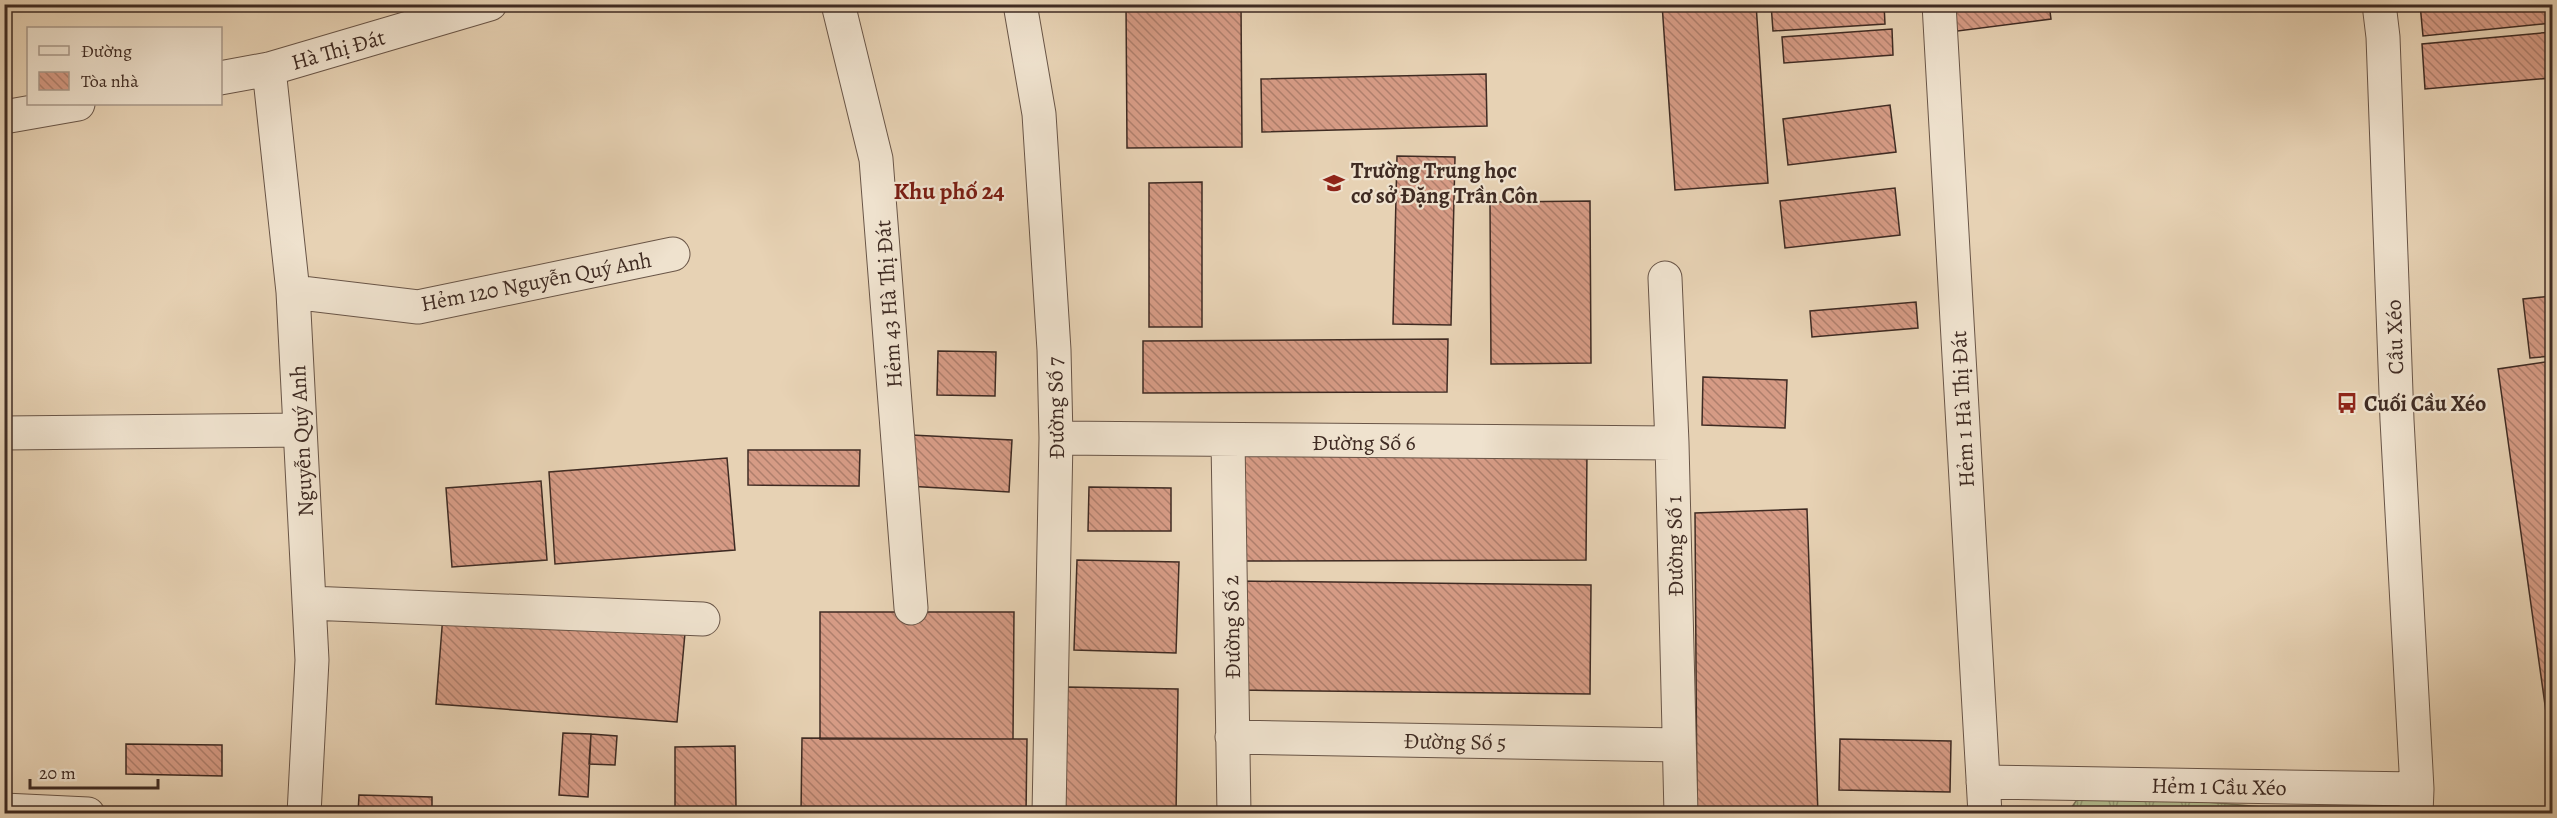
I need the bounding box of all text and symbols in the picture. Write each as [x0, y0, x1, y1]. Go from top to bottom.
street label: Hà Thị Đát [288, 22, 389, 78]
legend [27, 27, 222, 105]
text: Đường [81, 39, 132, 63]
text: Tòa nhà [81, 69, 139, 93]
place label: Trường Trung học cơ sở Đặng Trần Côn [1351, 156, 1538, 211]
school or university icon: Trường Trung học cơ sở Đặng Trần Côn [1322, 171, 1346, 195]
district label: Khu phố 24 [893, 175, 1005, 207]
street label: Hẻm 43 Hà Thị Đát [868, 219, 910, 389]
street label: Hẻm 120 Nguyễn Quý Anh [418, 245, 654, 319]
street label: Cầu Xéo [2379, 299, 2411, 375]
street label: Hẻm 1 Hà Thị Đát [1944, 330, 1982, 488]
street label: Đường Số 7 [1040, 356, 1072, 459]
street label: Nguyễn Quý Anh [283, 364, 321, 517]
place label: Cuối Cầu Xéo [2364, 389, 2486, 419]
bus stop icon: Cuối Cầu Xéo [2335, 391, 2359, 415]
street label: Đường Số 6 [1312, 428, 1416, 458]
street label: Đường Số 1 [1659, 495, 1691, 597]
street label: Đường Số 2 [1216, 575, 1248, 679]
street label: Đường Số 5 [1403, 726, 1507, 758]
scale bar [30, 752, 158, 790]
text: 20 m [39, 761, 76, 785]
street label: Hẻm 1 Cầu Xéo [2151, 771, 2287, 803]

